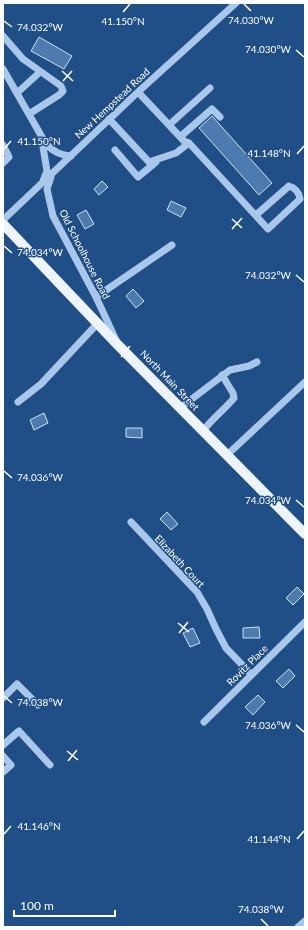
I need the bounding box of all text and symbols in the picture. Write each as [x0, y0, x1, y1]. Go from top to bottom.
text: 74.030°W [228, 14, 275, 26]
text: 41.150°N [101, 15, 145, 27]
text: 74.032°W [17, 21, 64, 33]
text: 74.030°W [245, 43, 292, 55]
street label: New Hempstead Road [72, 65, 152, 141]
text: 41.150°N [17, 135, 61, 147]
text: 41.148°N [247, 147, 291, 159]
street label: Old Schoolhouse Road [57, 207, 113, 301]
text: 74.034°W [17, 246, 64, 258]
text: 74.032°W [245, 269, 292, 281]
street label: North Main Street [138, 347, 202, 413]
text: 74.036°W [17, 471, 64, 483]
text: 74.034°W [245, 494, 292, 506]
street label: Elizabeth Court [153, 532, 208, 590]
street label: Rovitz Place [224, 642, 270, 688]
text: 74.038°W [17, 696, 64, 708]
text: 74.036°W [245, 719, 292, 731]
text: 41.146°N [17, 820, 61, 832]
text: 41.144°N [247, 833, 291, 845]
scale bar [14, 892, 115, 918]
text: 100 m [20, 898, 54, 913]
text: 74.038°W [238, 903, 285, 915]

